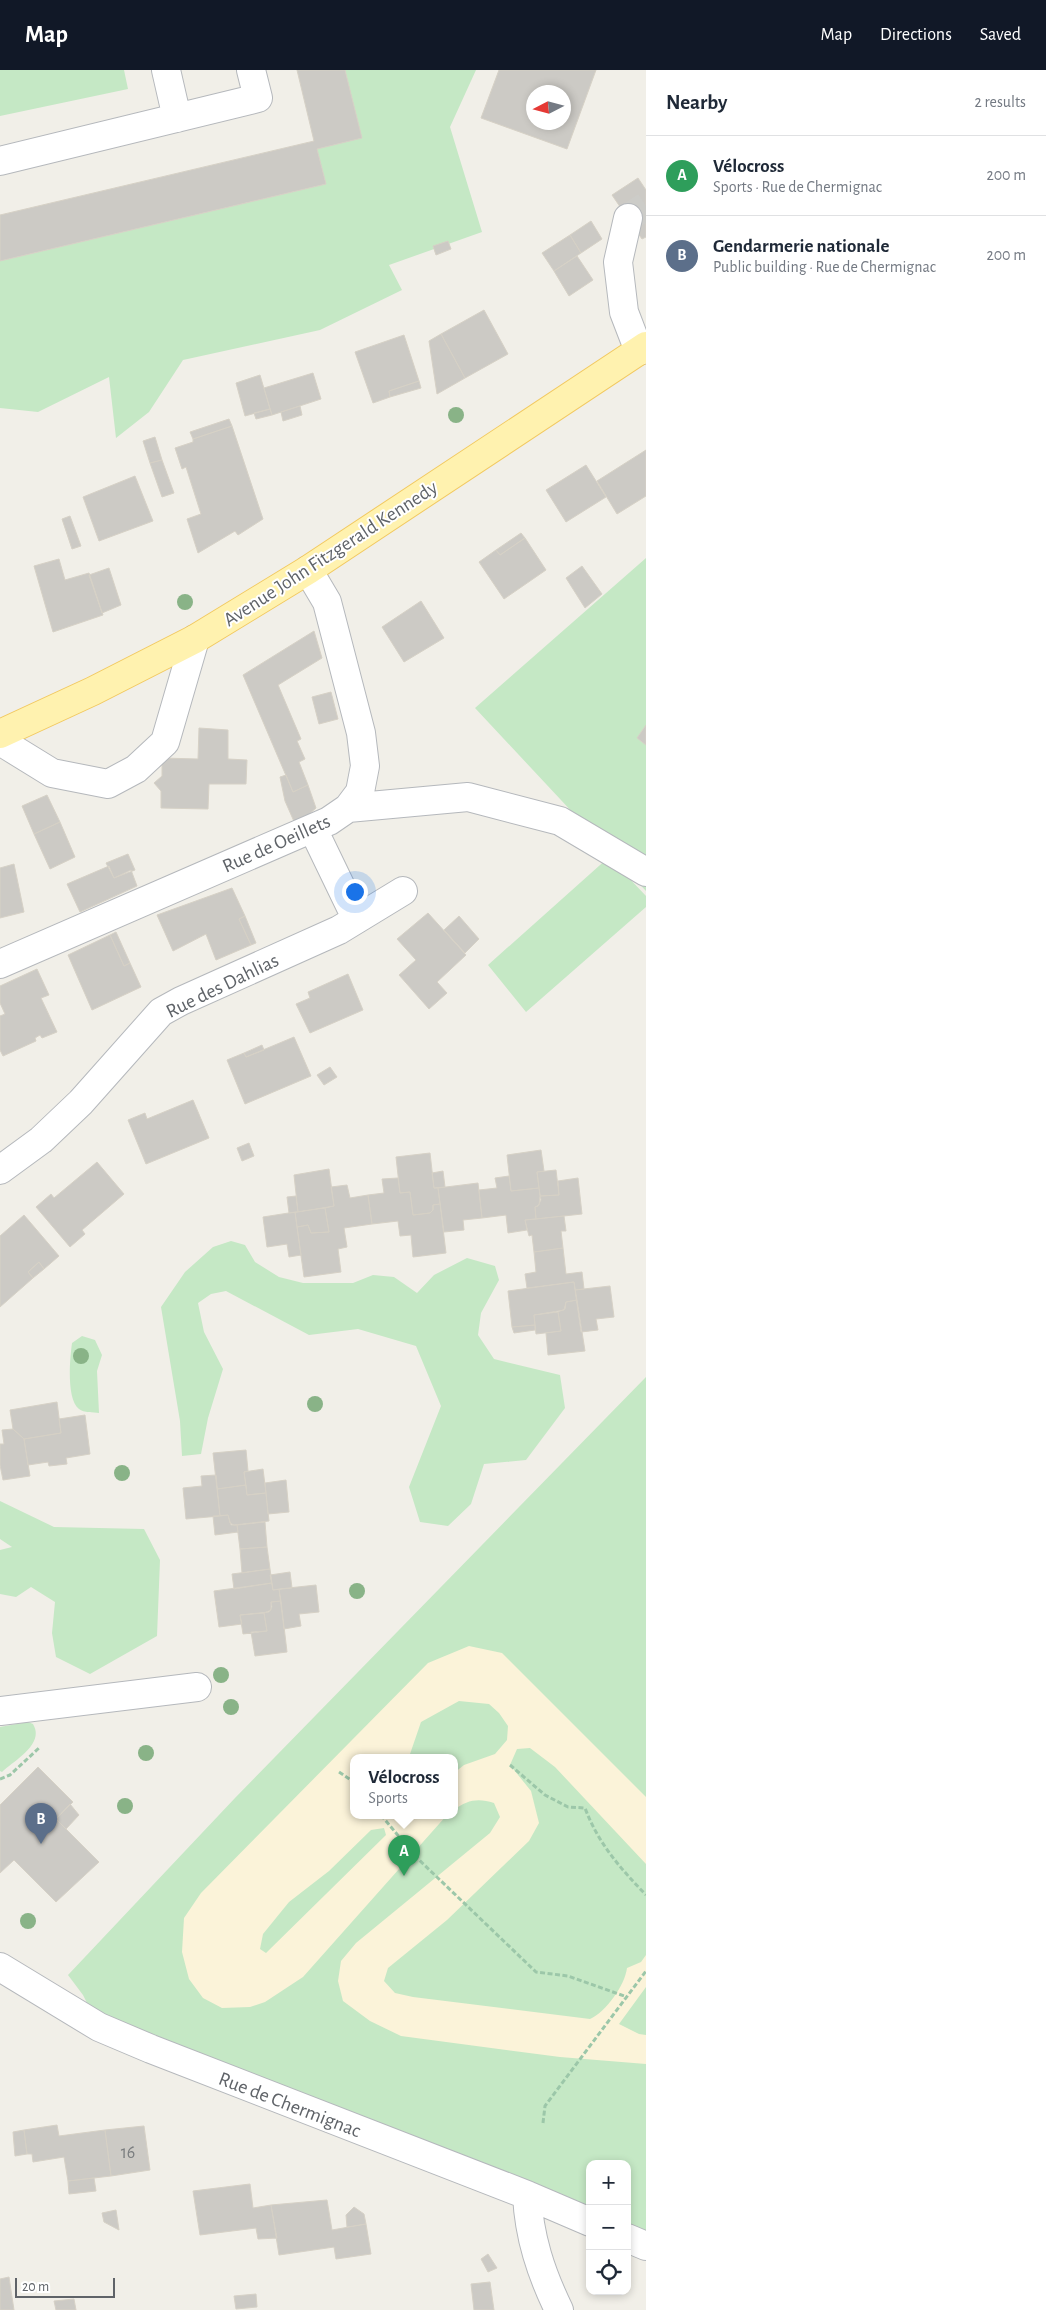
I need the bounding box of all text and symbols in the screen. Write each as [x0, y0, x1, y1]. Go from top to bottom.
text: Map [25, 23, 68, 47]
text: Map [821, 26, 852, 44]
text: Directions [880, 26, 952, 44]
text: Saved [980, 26, 1021, 44]
north arrow [526, 85, 571, 130]
text: Nearby [666, 92, 727, 113]
text: 2 results [974, 94, 1026, 110]
text: Vélocross [713, 157, 784, 176]
text: A [677, 167, 687, 183]
text: 200 m [986, 167, 1026, 183]
text: Sports · Rue de Chermignac [713, 179, 882, 195]
text: Gendarmerie nationale [713, 237, 889, 256]
text: B [677, 247, 687, 263]
text: 200 m [986, 247, 1026, 263]
text: Public building · Rue de Chermignac [713, 259, 936, 275]
street label: Avenue John Fitzgerald Kennedy [220, 477, 441, 630]
street label: Rue de Oeillets [219, 811, 333, 877]
your location [342, 879, 368, 905]
street label: Rue des Dahlias [163, 950, 282, 1022]
popup [350, 1754, 458, 1819]
text: Vélocross [368, 1768, 440, 1787]
text: Sports [368, 1790, 408, 1806]
pin: B [25, 1803, 57, 1844]
pin: A [388, 1835, 420, 1876]
street label: Rue de Chermignac [216, 2069, 364, 2141]
house number: 16 [121, 2144, 135, 2162]
map controls [586, 2160, 631, 2295]
button: + [586, 2160, 631, 2205]
button: − [586, 2205, 631, 2250]
button: locate [586, 2250, 631, 2295]
scale bar [15, 2275, 115, 2298]
text: 20 m [22, 2280, 49, 2294]

